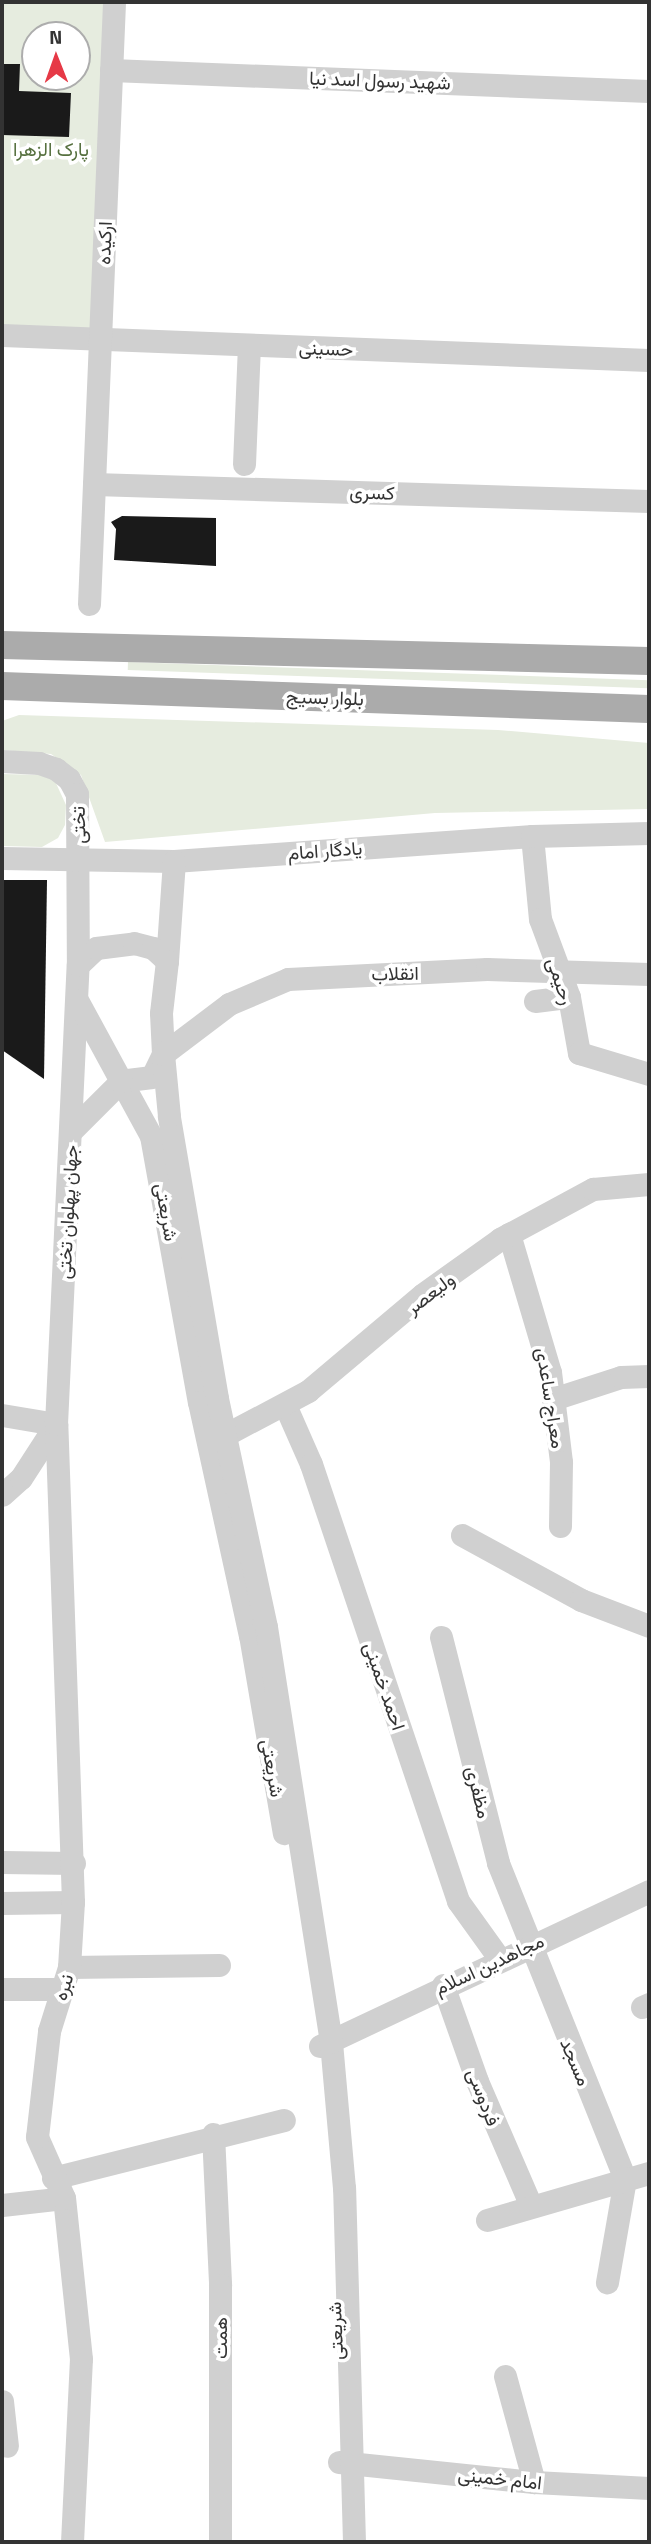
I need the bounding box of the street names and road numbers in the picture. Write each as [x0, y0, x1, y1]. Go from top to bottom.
street label: شهید رسول اسد نیا [309, 66, 451, 94]
street label: ارکیده [92, 221, 116, 265]
street label: حسینی [298, 336, 354, 360]
street label: کسری [349, 480, 395, 504]
street label: بلوار بسیج [286, 684, 364, 710]
street label: تختی [66, 806, 90, 844]
street label: یادگار امام [287, 836, 363, 864]
street label: رحیمی [543, 955, 579, 1007]
street label: انقلاب [371, 961, 419, 985]
street label: جهان پهلوان تختی [52, 1144, 82, 1280]
street label: شریعتی [151, 1181, 183, 1243]
street label: ولیعصر [401, 1267, 459, 1319]
street label: معراج ساعدی [532, 1346, 570, 1450]
street label: احمد خمینی [359, 1639, 411, 1733]
street label: شریعتی [257, 1737, 289, 1799]
street label: مظفری [462, 1763, 496, 1821]
street label: مجاهدین اسلام [431, 1929, 547, 1999]
street label: نبره [48, 1971, 78, 2003]
street label: مسجد [556, 2035, 596, 2089]
street label: فردوسی [463, 2065, 505, 2129]
street label: شریعتی [323, 2301, 347, 2361]
street label: همت [209, 2317, 231, 2359]
street label: امام خمینی [457, 2462, 543, 2494]

